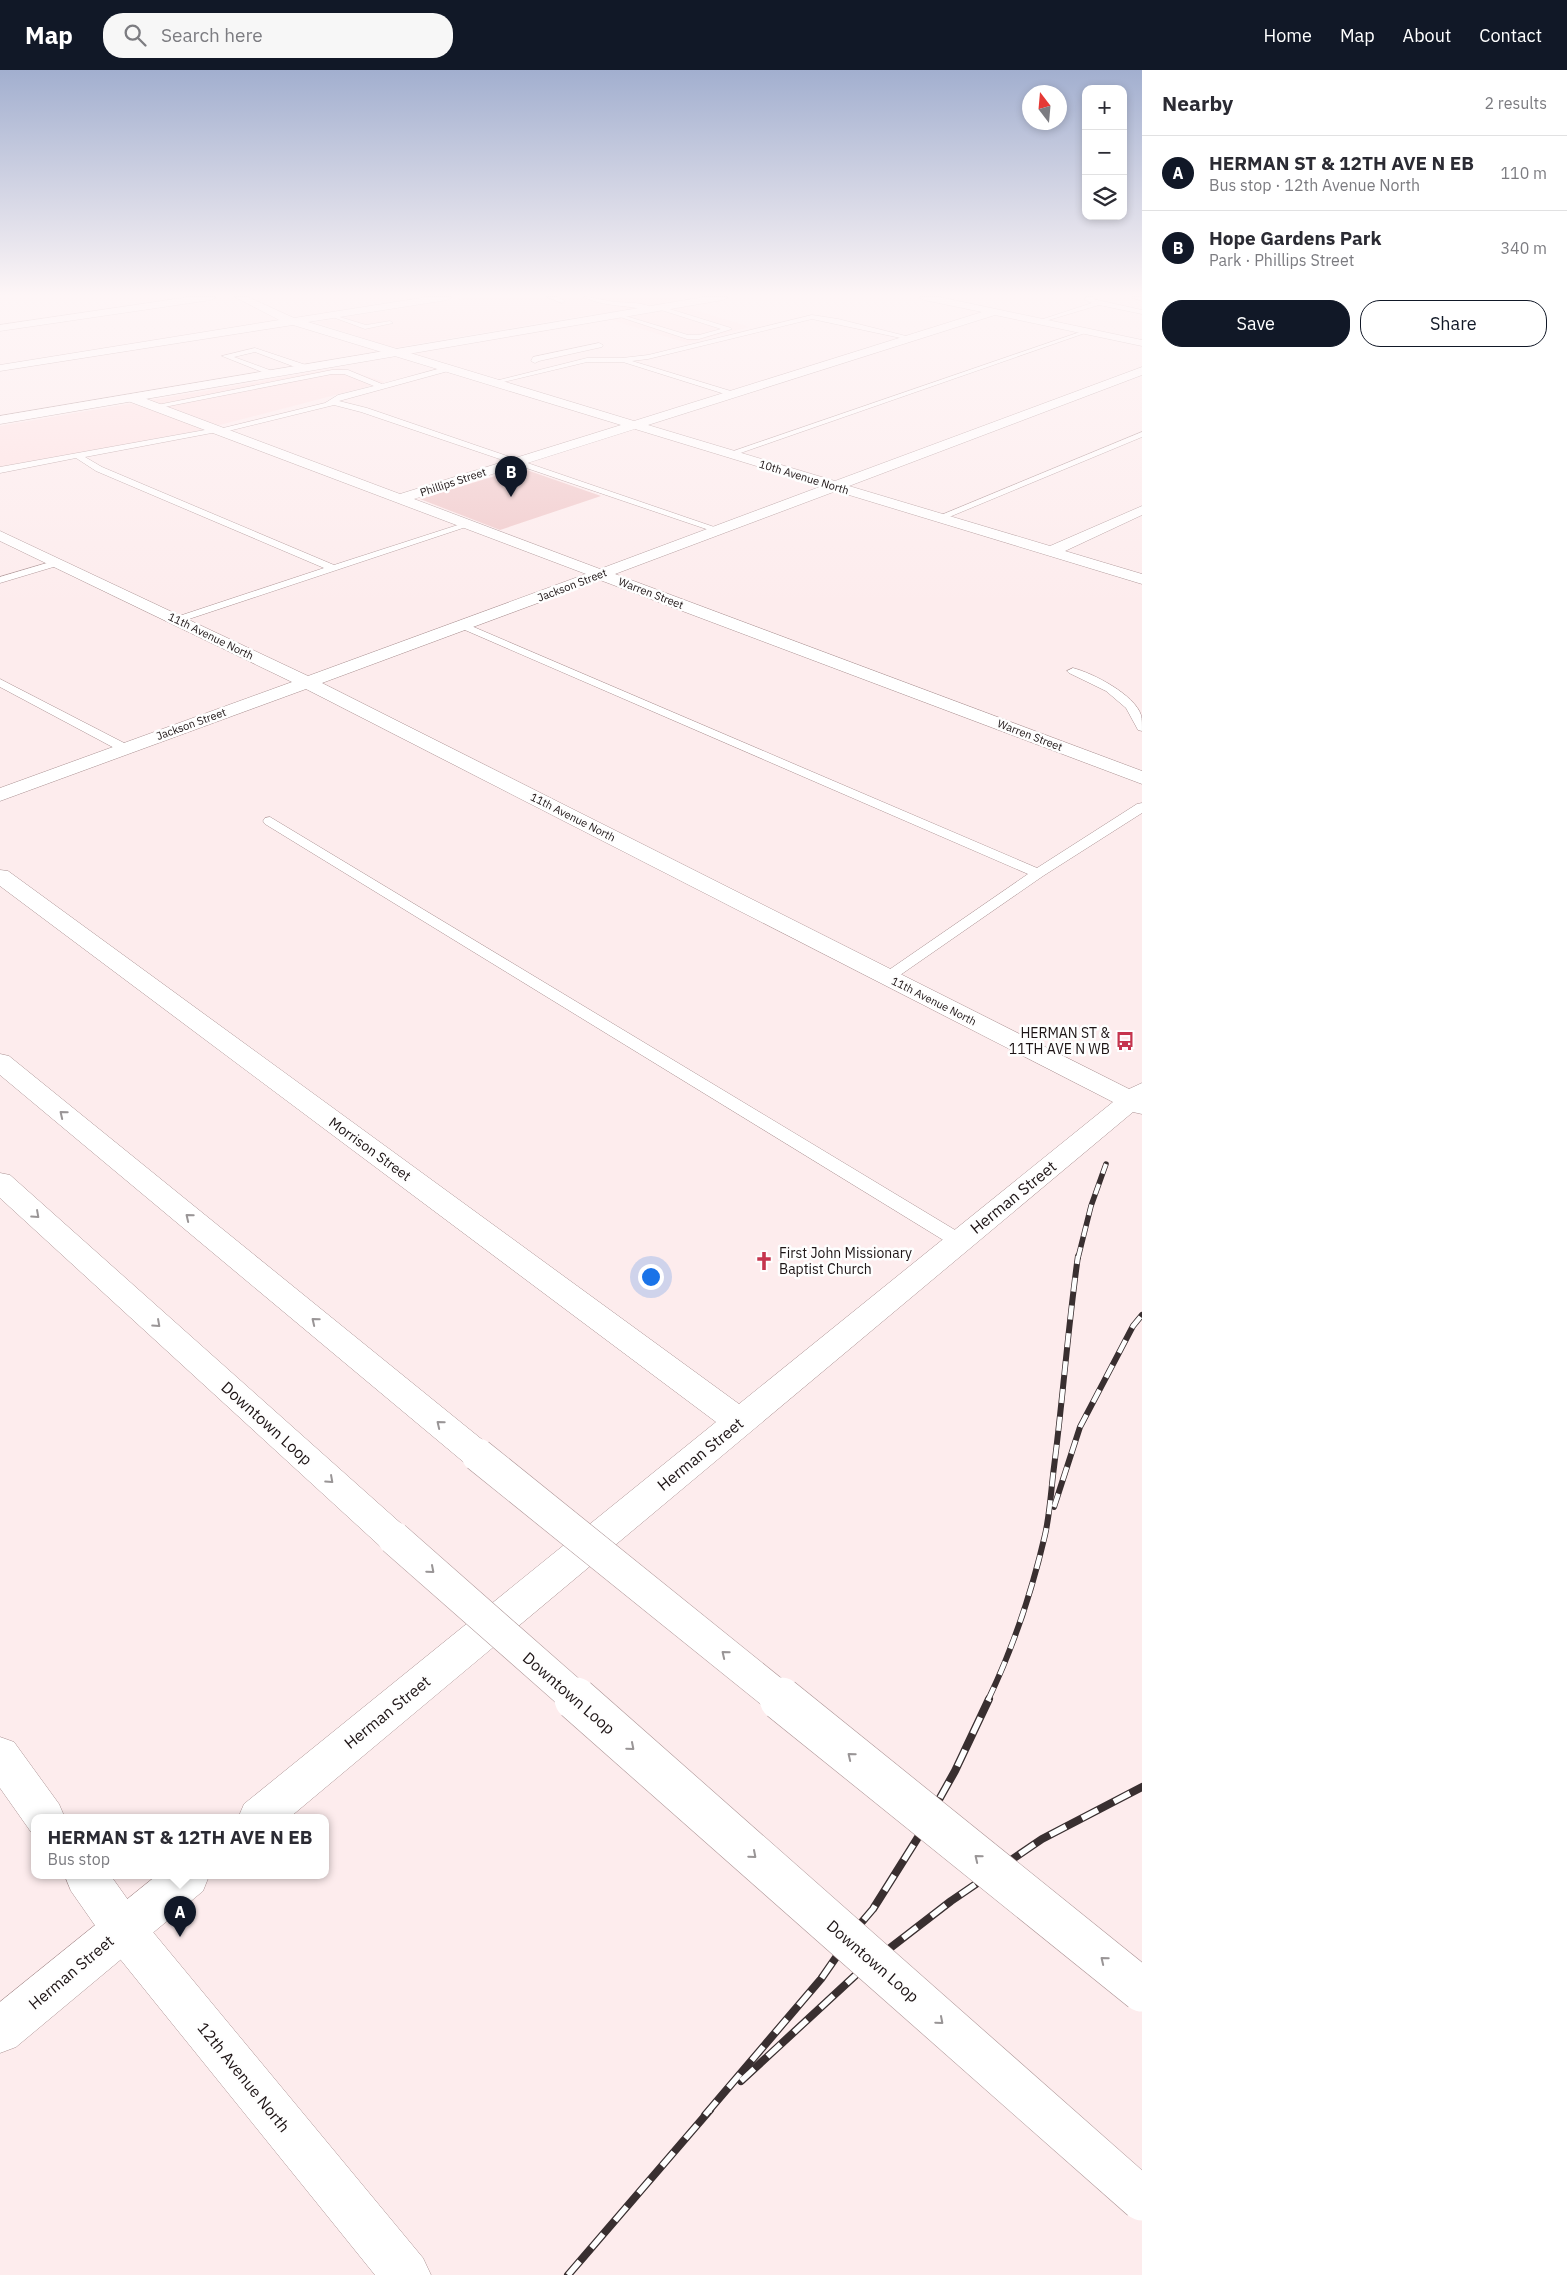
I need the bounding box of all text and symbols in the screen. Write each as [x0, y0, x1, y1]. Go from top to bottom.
search box [103, 13, 453, 58]
text: Map [25, 19, 73, 51]
icon: search [121, 21, 149, 49]
text: Search here [161, 23, 263, 47]
text: Home [1264, 24, 1312, 47]
text: Map [1340, 24, 1375, 47]
text: About [1403, 24, 1451, 47]
text: Contact [1479, 24, 1542, 47]
north arrow [1022, 85, 1067, 130]
map controls [1082, 85, 1127, 220]
button: + [1082, 85, 1127, 130]
text: Nearby [1162, 89, 1233, 117]
text: 2 results [1484, 93, 1547, 113]
button: − [1082, 130, 1127, 175]
text: HERMAN ST & 12TH AVE N EB [1209, 151, 1474, 175]
text: A [1173, 163, 1183, 183]
text: 110 m [1500, 163, 1547, 183]
button: layers [1082, 175, 1127, 220]
text: Bus stop · 12th Avenue North [1209, 175, 1420, 195]
text: Hope Gardens Park [1209, 226, 1382, 250]
text: B [1173, 238, 1183, 258]
text: 340 m [1500, 238, 1547, 258]
text: Park · Phillips Street [1209, 250, 1354, 270]
button: Save [1162, 300, 1350, 347]
button: Share [1360, 300, 1547, 347]
pin: B [495, 456, 527, 497]
street label: 10th Avenue North [757, 457, 851, 497]
street label: Phillips Street [418, 465, 488, 499]
street label: Jackson Street [535, 565, 609, 605]
street label: Warren Street [616, 574, 686, 612]
street label: 11th Avenue North [166, 609, 256, 663]
street label: Jackson Street [154, 705, 228, 743]
street label: Warren Street [995, 716, 1065, 754]
street label: 11th Avenue North [528, 790, 618, 844]
street label: 11th Avenue North [889, 974, 979, 1028]
place label: HERMAN ST & 11TH AVE N WB [1009, 1024, 1110, 1058]
bus stop icon: HERMAN ST & 11TH AVE N WB [1114, 1030, 1136, 1052]
one-way arrow [60, 1111, 69, 1120]
street label: Morrison Street [325, 1113, 415, 1185]
street label: Herman Street [966, 1156, 1060, 1238]
one-way arrow [31, 1209, 40, 1218]
one-way arrow [186, 1215, 195, 1223]
place label: First John Missionary Baptist Church [779, 1244, 912, 1278]
church icon: First John Missionary Baptist Church [753, 1250, 775, 1272]
your location [638, 1264, 664, 1290]
one-way arrow [311, 1317, 320, 1326]
one-way arrow [151, 1318, 160, 1327]
street label: Downtown Loop [217, 1377, 317, 1469]
street label: Herman Street [653, 1413, 747, 1495]
one-way arrow [437, 1421, 446, 1429]
one-way arrow [324, 1474, 333, 1483]
one-way arrow [425, 1564, 434, 1573]
street label: Downtown Loop [519, 1648, 619, 1738]
one-way arrow [721, 1650, 730, 1659]
street label: Herman Street [340, 1671, 434, 1753]
one-way arrow [626, 1742, 635, 1751]
one-way arrow [848, 1753, 857, 1761]
popup [31, 1814, 329, 1879]
text: HERMAN ST & 12TH AVE N EB [47, 1825, 313, 1849]
text: Bus stop [47, 1849, 110, 1869]
one-way arrow [747, 1849, 756, 1858]
one-way arrow [974, 1854, 983, 1863]
pin: A [164, 1896, 196, 1937]
street label: Downtown Loop [823, 1916, 923, 2006]
street label: Herman Street [24, 1931, 118, 2013]
one-way arrow [1101, 1957, 1110, 1965]
one-way arrow [935, 2015, 944, 2024]
street label: 12th Avenue North [193, 2018, 295, 2136]

